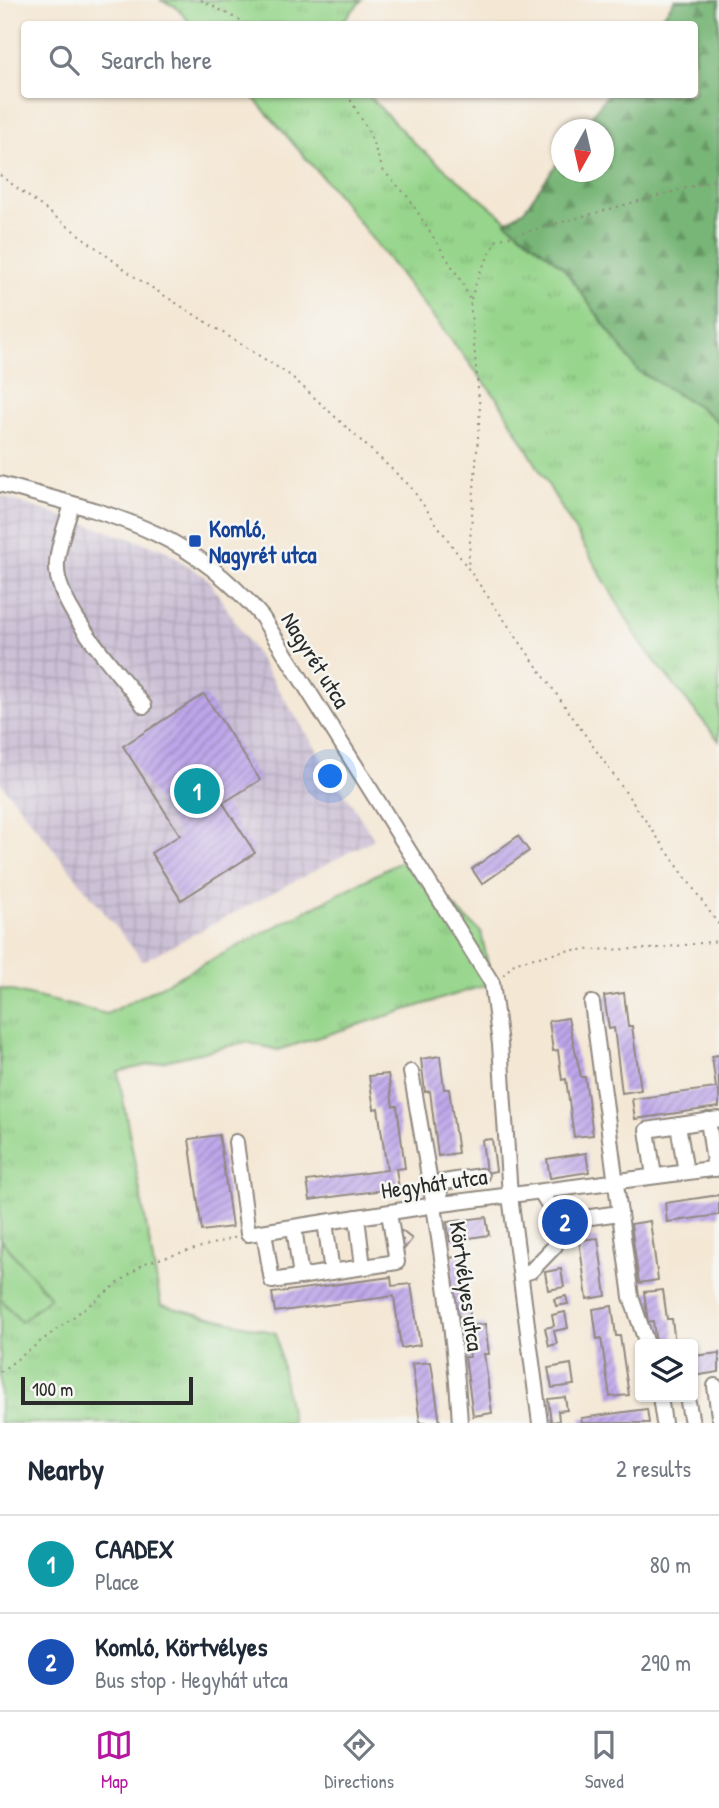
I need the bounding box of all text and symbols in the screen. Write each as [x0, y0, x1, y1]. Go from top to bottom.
search box [21, 21, 698, 98]
icon: search [45, 41, 83, 79]
text: Search here [101, 42, 212, 77]
north arrow [551, 119, 614, 182]
place label: Komló, Nagyrét utca [209, 513, 316, 571]
marker: Komló, Nagyrét utca [187, 533, 203, 549]
street label: Nagyrét utca [274, 606, 358, 714]
your location [313, 759, 347, 793]
pin: 1 [174, 765, 220, 817]
street label: Hegyhát utca [379, 1160, 489, 1206]
pin: 2 [542, 1196, 588, 1248]
street label: Körtvélyes utca [443, 1219, 491, 1353]
map controls [635, 1339, 698, 1402]
button: layers [635, 1339, 698, 1402]
scale bar [21, 1374, 192, 1406]
text: 100 m [32, 1376, 73, 1402]
text: Nearby [28, 1449, 104, 1489]
text: 2 results [616, 1453, 691, 1484]
text: CAADEX [95, 1531, 174, 1566]
text: 1 [47, 1549, 55, 1580]
text: 80 m [650, 1549, 691, 1580]
text: Place [95, 1566, 139, 1597]
text: Komló, Körtvélyes [95, 1629, 267, 1664]
text: 2 [46, 1647, 56, 1678]
text: 290 m [641, 1647, 691, 1678]
text: Bus stop · Hegyhát utca [95, 1664, 288, 1695]
tab: Map [95, 1726, 133, 1794]
tab: Directions [324, 1726, 394, 1794]
tab: Saved [585, 1726, 624, 1794]

